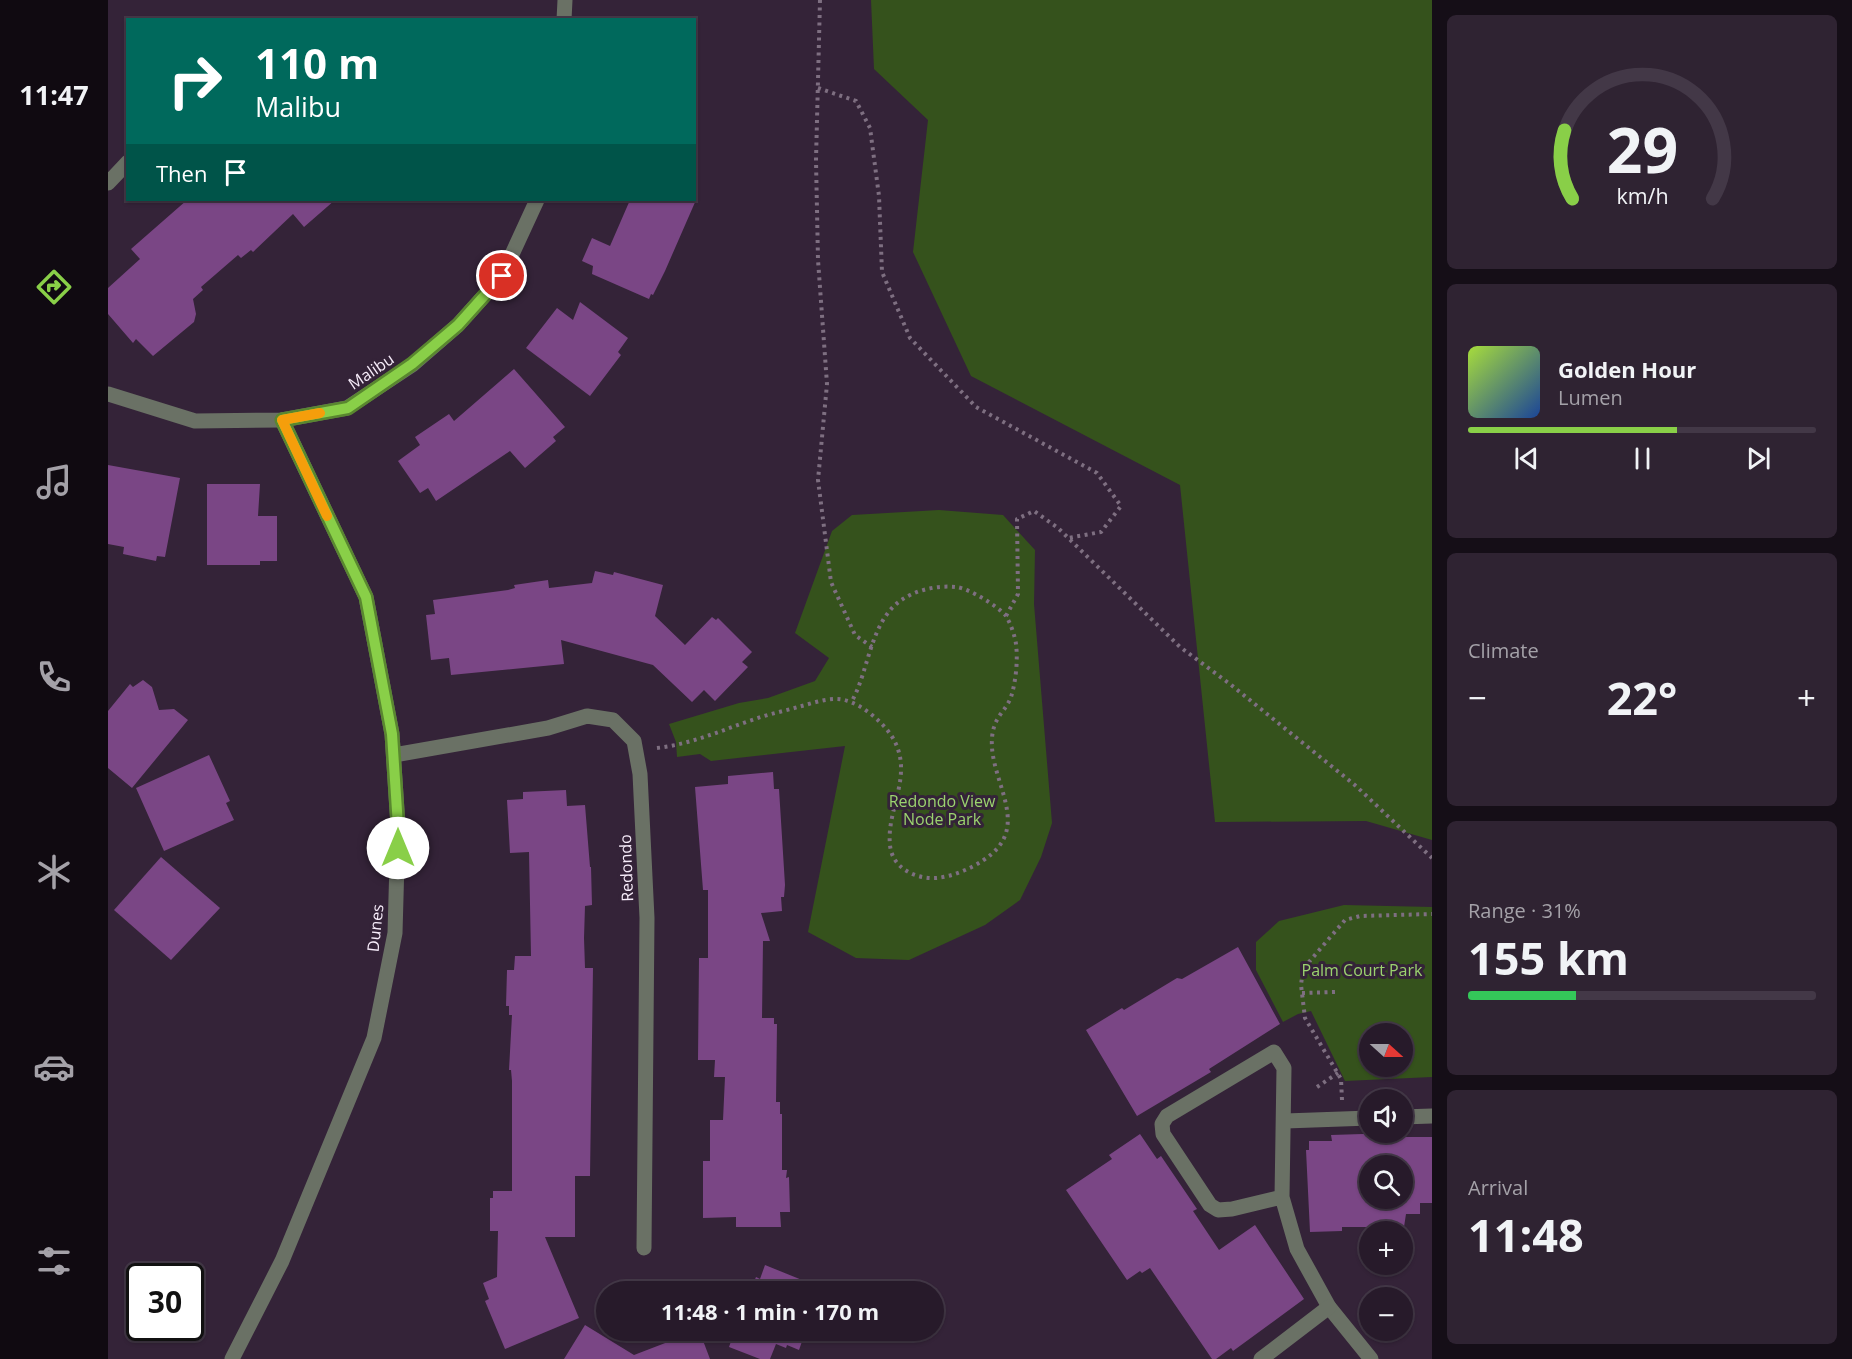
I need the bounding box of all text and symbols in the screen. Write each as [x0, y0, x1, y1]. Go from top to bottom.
text: 110 m [255, 34, 379, 91]
icon: right [156, 42, 234, 120]
text: 11:47 [19, 76, 89, 113]
text: Malibu [255, 88, 341, 125]
text: 29 [1606, 106, 1678, 191]
icon: arrive [219, 156, 252, 189]
text: Then [156, 158, 207, 188]
text: km/h [1616, 181, 1668, 210]
pin [476, 250, 527, 301]
icon: arrive [485, 259, 518, 292]
icon: directions [33, 266, 75, 308]
street label: Malibu [344, 348, 398, 394]
text: Golden Hour [1558, 354, 1696, 384]
text: Lumen [1558, 384, 1623, 411]
icon: previous [1510, 442, 1543, 475]
icon: pause [1626, 442, 1659, 475]
icon: next [1742, 442, 1775, 475]
icon: music [33, 461, 75, 503]
text: Climate [1468, 637, 1539, 664]
icon: phone [33, 656, 75, 698]
text: 22° [1607, 667, 1677, 728]
text: − [1468, 675, 1487, 720]
text: + [1797, 675, 1816, 720]
park label: Redondo View Node Park [889, 790, 996, 830]
position arrow [366, 816, 430, 880]
street label: Redondo [614, 834, 638, 902]
icon: climate [33, 851, 75, 893]
text: Range · 31% [1468, 897, 1581, 924]
street label: Dunes [362, 903, 388, 953]
text: 155 km [1468, 927, 1629, 988]
park label: Palm Court Park [1302, 959, 1423, 981]
north arrow [1359, 1023, 1413, 1077]
map controls [1359, 1023, 1413, 1341]
icon: car [33, 1046, 75, 1088]
button: sound [1359, 1089, 1413, 1143]
button: search [1359, 1155, 1413, 1209]
text: Arrival [1468, 1174, 1528, 1201]
text: 11:48 [1468, 1204, 1584, 1265]
button: + [1359, 1221, 1413, 1275]
icon: filters [33, 1240, 75, 1282]
speed limit sign: 30 [126, 1263, 204, 1341]
button: − [1359, 1287, 1413, 1341]
text: 11:48 · 1 min · 170 m [661, 1296, 879, 1326]

